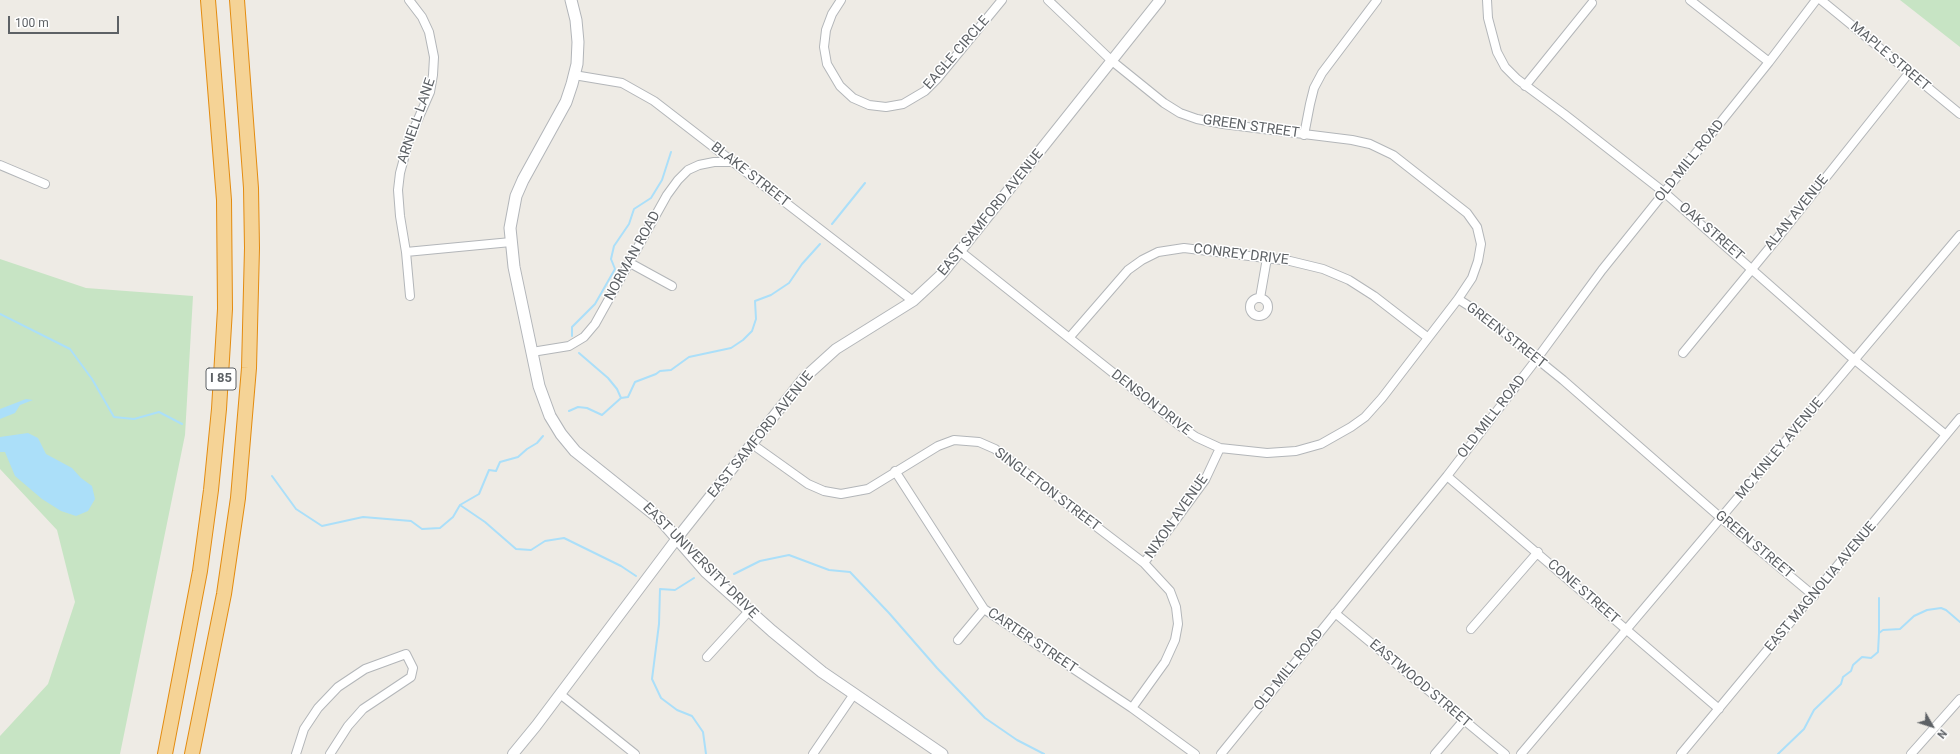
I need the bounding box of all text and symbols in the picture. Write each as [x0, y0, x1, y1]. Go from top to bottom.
scale bar [10, 8, 121, 34]
street label: EAGLE CIRCLE [921, 13, 993, 93]
text: 100 m [15, 16, 49, 30]
street label: MAPLE STREET [1847, 19, 1933, 95]
street label: ARNELL LANE [395, 76, 439, 166]
street label: GREEN STREET [1202, 112, 1300, 142]
street label: OLD MILL ROAD [1652, 117, 1728, 205]
street label: BLAKE STREET [707, 139, 793, 211]
street label: EAST SAMFORD AVENUE [935, 146, 1047, 280]
street label: ALAN AVENUE [1762, 172, 1832, 254]
street label: OAK STREET [1675, 199, 1747, 265]
street label: NORMAN ROAD [602, 208, 664, 304]
street label: CONREY DRIVE [1192, 241, 1290, 269]
street label: GREEN STREET [1463, 299, 1549, 373]
street label: DENSON DRIVE [1108, 367, 1194, 439]
road number: I 85 [206, 368, 236, 390]
street label: EAST SAMFORD AVENUE [705, 368, 817, 502]
street label: OLD MILL ROAD [1454, 372, 1530, 462]
street label: MC KINLEY AVENUE [1733, 395, 1827, 503]
street label: SINGLETON STREET [991, 445, 1103, 535]
street label: NIXON AVENUE [1142, 472, 1212, 562]
street label: EAST UNIVERSITY DRIVE [639, 500, 761, 622]
street label: GREEN STREET [1711, 507, 1797, 583]
street label: EAST MAGNOLIA AVENUE [1762, 519, 1880, 655]
street label: CONE STREET [1544, 556, 1622, 628]
street label: CARTER STREET [984, 605, 1080, 677]
street label: OLD MILL ROAD [1251, 626, 1327, 714]
street label: EASTWOOD STREET [1366, 636, 1474, 732]
north arrow [1912, 706, 1952, 746]
text: N [1934, 727, 1949, 741]

